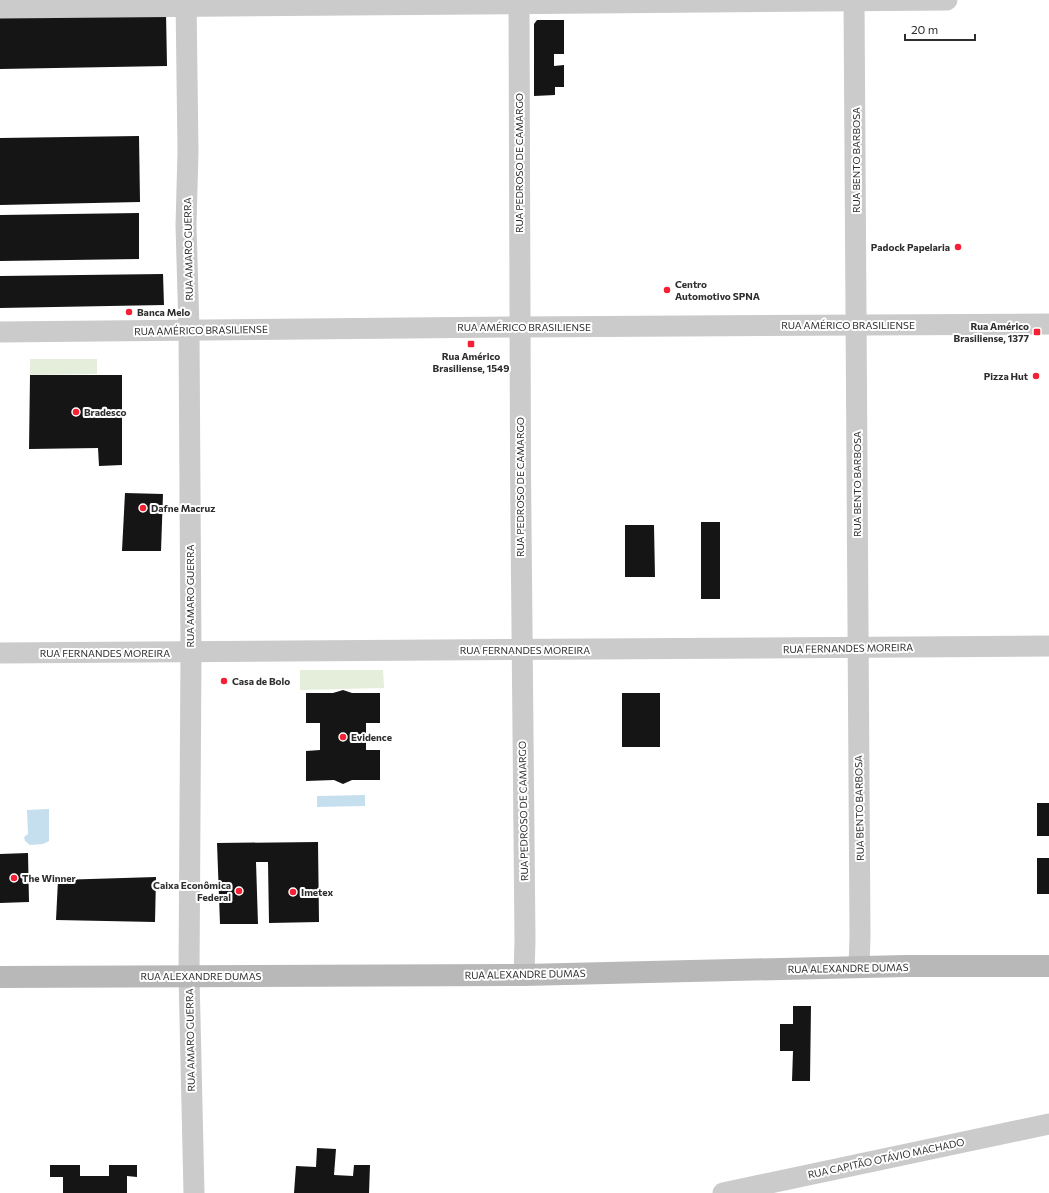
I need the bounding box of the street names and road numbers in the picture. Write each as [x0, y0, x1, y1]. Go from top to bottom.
street label: RUA PEDROSO DE CAMARGO [513, 93, 525, 233]
street label: RUA BENTO BARBOSA [850, 107, 862, 213]
street label: RUA AMARO GUERRA [181, 197, 195, 301]
street label: RUA AMÉRICO BRASILIENSE [781, 319, 915, 331]
street label: RUA AMÉRICO BRASILIENSE [457, 321, 591, 333]
street label: RUA AMÉRICO BRASILIENSE [134, 323, 268, 337]
street label: RUA PEDROSO DE CAMARGO [514, 417, 526, 557]
street label: RUA BENTO BARBOSA [851, 431, 863, 537]
street label: RUA AMARO GUERRA [184, 544, 196, 648]
street label: RUA FERNANDES MOREIRA [783, 641, 913, 655]
street label: RUA FERNANDES MOREIRA [460, 644, 590, 656]
street label: RUA FERNANDES MOREIRA [40, 647, 170, 659]
street label: RUA PEDROSO DE CAMARGO [516, 741, 530, 881]
street label: RUA BENTO BARBOSA [852, 755, 866, 861]
street label: RUA ALEXANDRE DUMAS [787, 961, 909, 975]
street label: RUA ALEXANDRE DUMAS [464, 967, 586, 981]
street label: RUA ALEXANDRE DUMAS [141, 970, 262, 982]
street label: RUA AMARO GUERRA [183, 988, 197, 1092]
street label: RUA CAPITÃO OTÁVIO MACHADO [807, 1136, 965, 1180]

